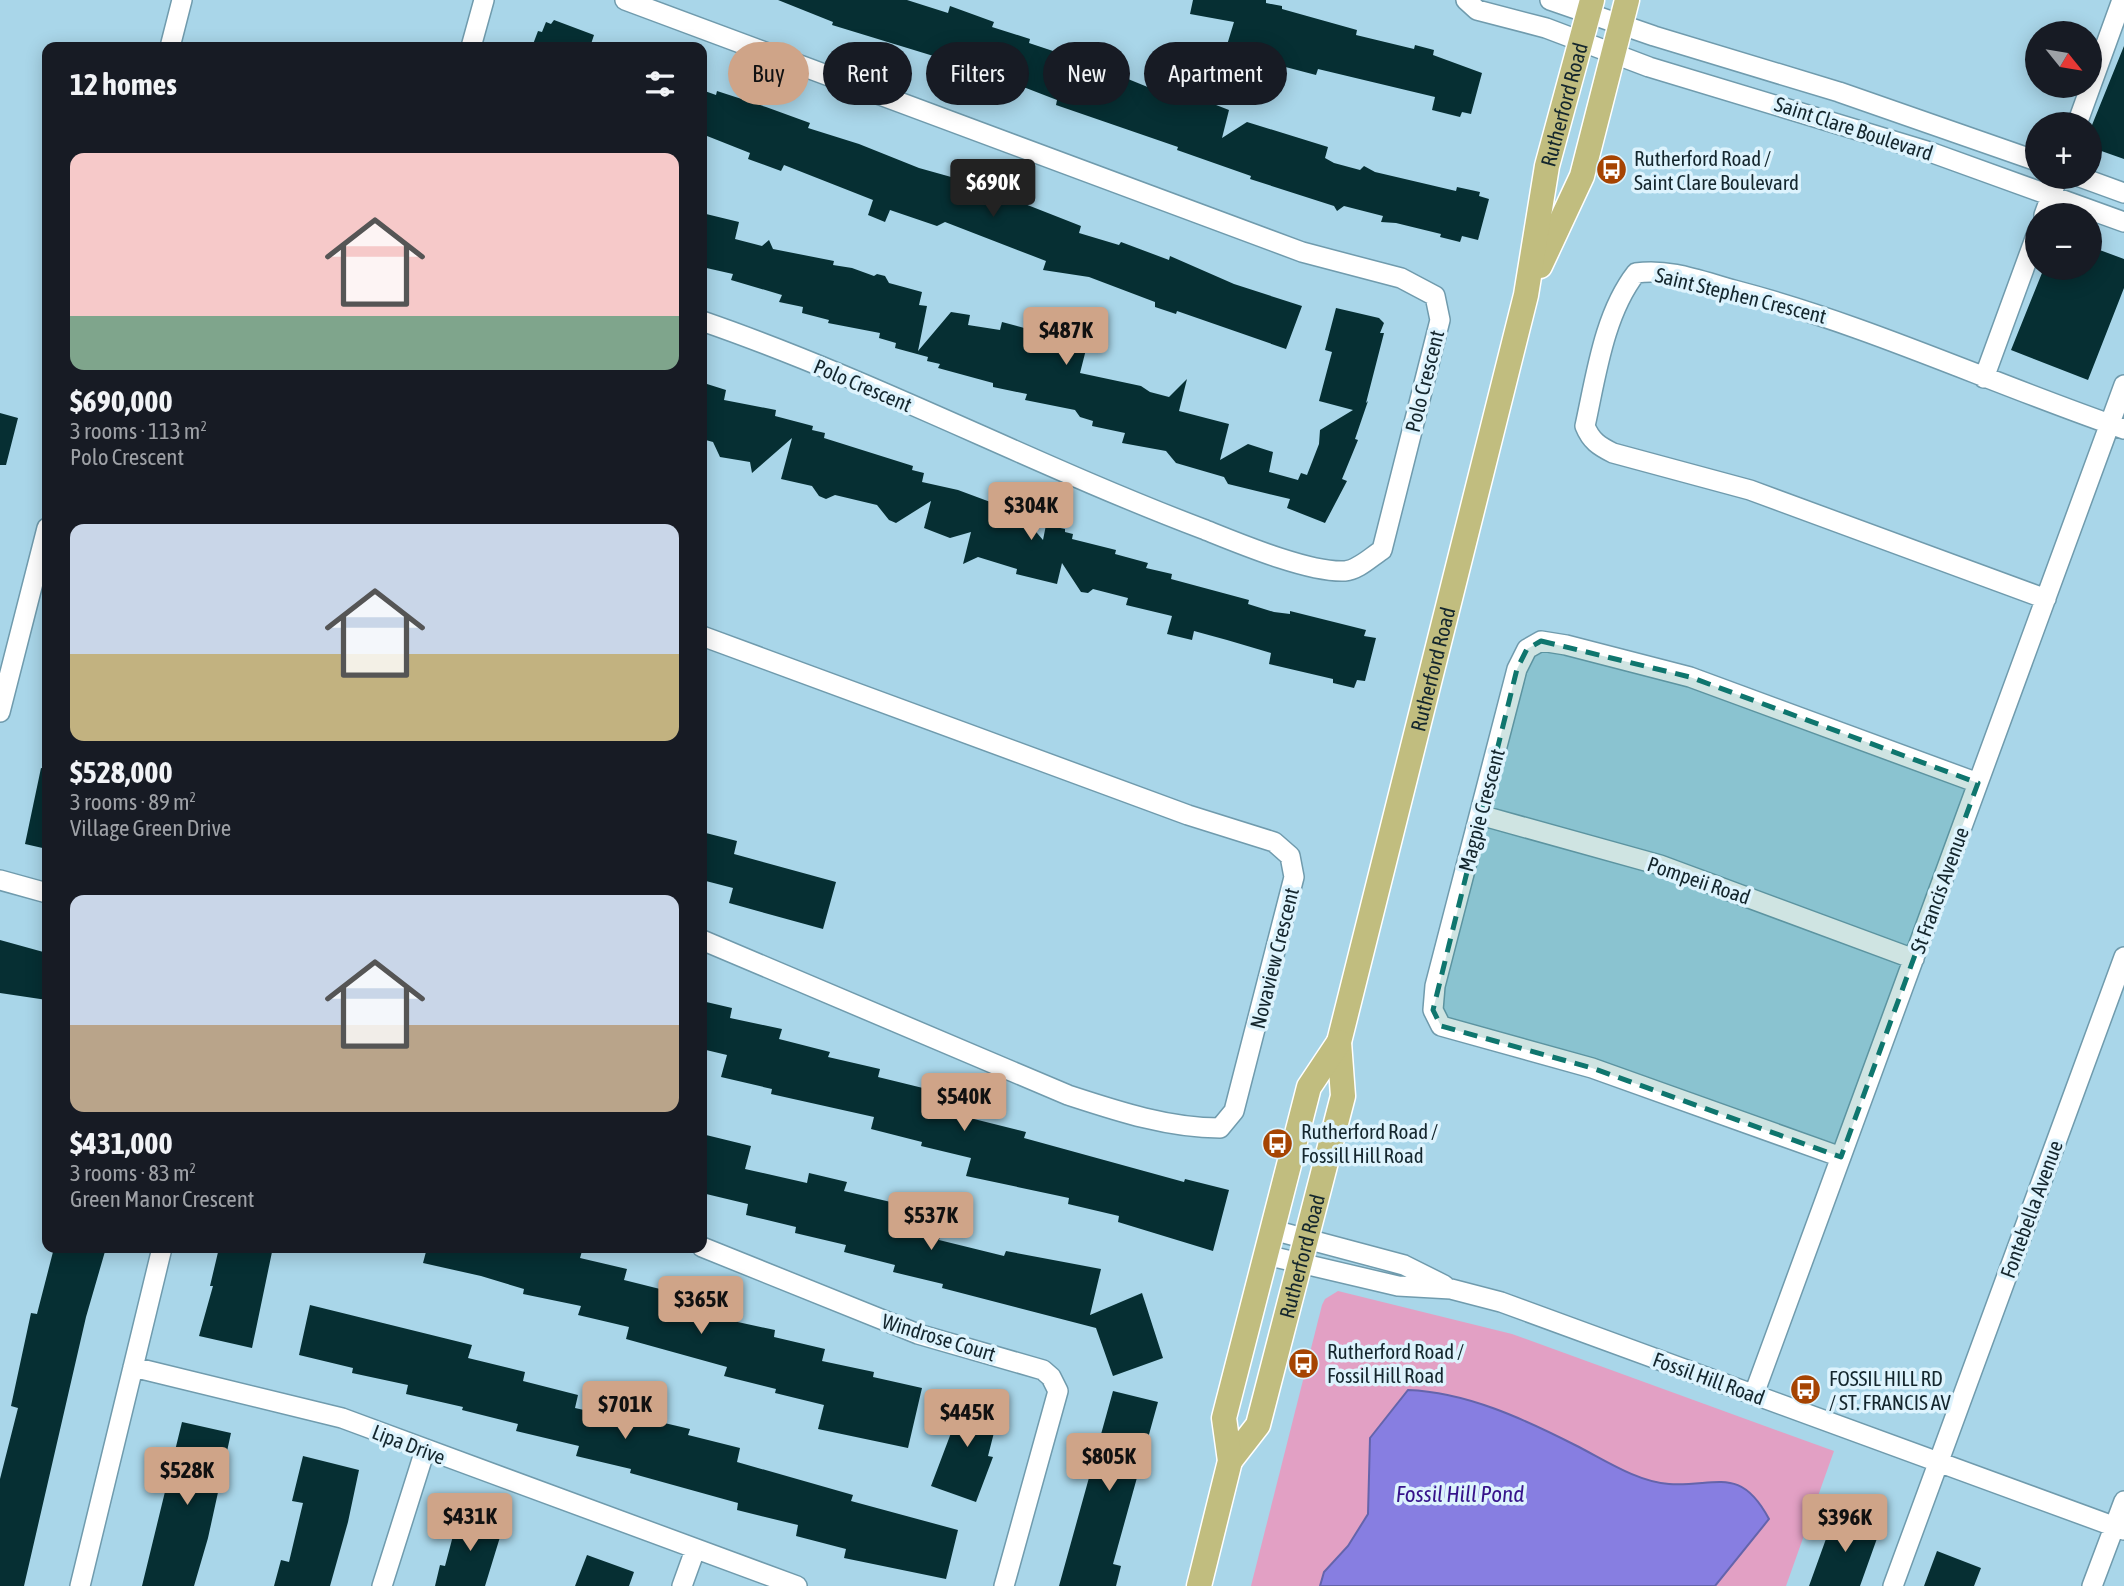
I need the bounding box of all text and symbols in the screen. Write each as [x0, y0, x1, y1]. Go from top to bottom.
north arrow [2025, 21, 2102, 98]
map controls [2025, 21, 2102, 280]
street label: Rutherford Road [1535, 40, 1592, 169]
chip: Buy [728, 42, 809, 105]
chip: Rent [823, 42, 912, 105]
chip: Filters [926, 42, 1029, 105]
chip: New [1043, 42, 1130, 105]
chip: Apartment [1144, 42, 1287, 105]
icon: filters [641, 65, 679, 103]
text: 12 homes [70, 67, 177, 101]
street label: Saint Clare Boulevard [1772, 91, 1936, 165]
button: + [2025, 112, 2102, 189]
place label: Rutherford Road / Saint Clare Boulevard [1634, 146, 1799, 194]
bus stop icon: Rutherford Road / Saint Clare Boulevard [1594, 153, 1628, 187]
pin: $690K [944, 160, 1042, 219]
text: $690K [966, 169, 1020, 195]
icon: home [312, 199, 438, 325]
button: − [2025, 203, 2102, 280]
street label: Saint Stephen Crescent [1653, 262, 1829, 328]
pin: $487K [1017, 308, 1115, 367]
text: $487K [1039, 317, 1093, 343]
street label: Polo Crescent [1400, 328, 1448, 434]
street label: Polo Crescent [810, 354, 916, 416]
text: $690,000 [70, 384, 173, 418]
text: 3 rooms · 113 m² [70, 418, 207, 444]
text: Polo Crescent [70, 444, 184, 470]
pin: $304K [982, 482, 1080, 542]
text: $304K [1004, 492, 1058, 518]
icon: home [312, 570, 438, 696]
street label: Rutherford Road [1405, 604, 1459, 734]
street label: Magpie Crescent [1453, 746, 1509, 874]
text: $528,000 [70, 755, 173, 789]
text: 3 rooms · 89 m² [70, 789, 196, 815]
text: Village Green Drive [70, 815, 231, 841]
street label: St Francis Avenue [1905, 824, 1973, 956]
street label: Pompeii Road [1644, 851, 1754, 909]
street label: Novaview Crescent [1245, 885, 1303, 1031]
icon: home [312, 941, 438, 1067]
pin: $540K [915, 1074, 1013, 1133]
text: $540K [937, 1083, 991, 1109]
place label: Rutherford Road / Fossill Hill Road [1301, 1119, 1438, 1167]
text: $431,000 [70, 1126, 173, 1160]
bus stop icon: Rutherford Road / Fossill Hill Road [1261, 1126, 1295, 1160]
street label: Fontebella Avenue [1995, 1137, 2067, 1281]
text: 3 rooms · 83 m² [70, 1160, 196, 1186]
text: Green Manor Crescent [70, 1186, 254, 1212]
pin: $537K [882, 1192, 980, 1252]
street label: Rutherford Road [1274, 1192, 1329, 1321]
text: $537K [904, 1202, 958, 1228]
pin: $365K [652, 1276, 750, 1336]
text: $365K [674, 1286, 728, 1312]
street label: Windrose Court [879, 1308, 999, 1366]
place label: Rutherford Road / Fossil Hill Road [1327, 1339, 1464, 1387]
bus stop icon: Rutherford Road / Fossil Hill Road [1287, 1346, 1321, 1380]
street label: Fossil Hill Road [1650, 1347, 1768, 1409]
place label: FOSSIL HILL RD / ST. FRANCIS AV [1829, 1366, 1952, 1414]
bus stop icon: FOSSIL HILL RD / ST. FRANCIS AV [1789, 1373, 1823, 1407]
pin: $701K [576, 1382, 674, 1441]
pin: $445K [918, 1390, 1016, 1449]
text: $701K [598, 1391, 652, 1417]
text: $445K [940, 1399, 994, 1425]
street label: Lipa Drive [369, 1419, 449, 1469]
pin: $805K [1060, 1434, 1158, 1493]
text: $805K [1082, 1443, 1136, 1469]
pin: $528K [138, 1448, 236, 1507]
text: $528K [160, 1457, 214, 1483]
water label: Fossil Hill Pond [1396, 1481, 1524, 1507]
pin: $431K [421, 1494, 519, 1553]
pin: $396K [1796, 1494, 1894, 1554]
text: $431K [443, 1503, 497, 1529]
text: $396K [1818, 1504, 1872, 1530]

